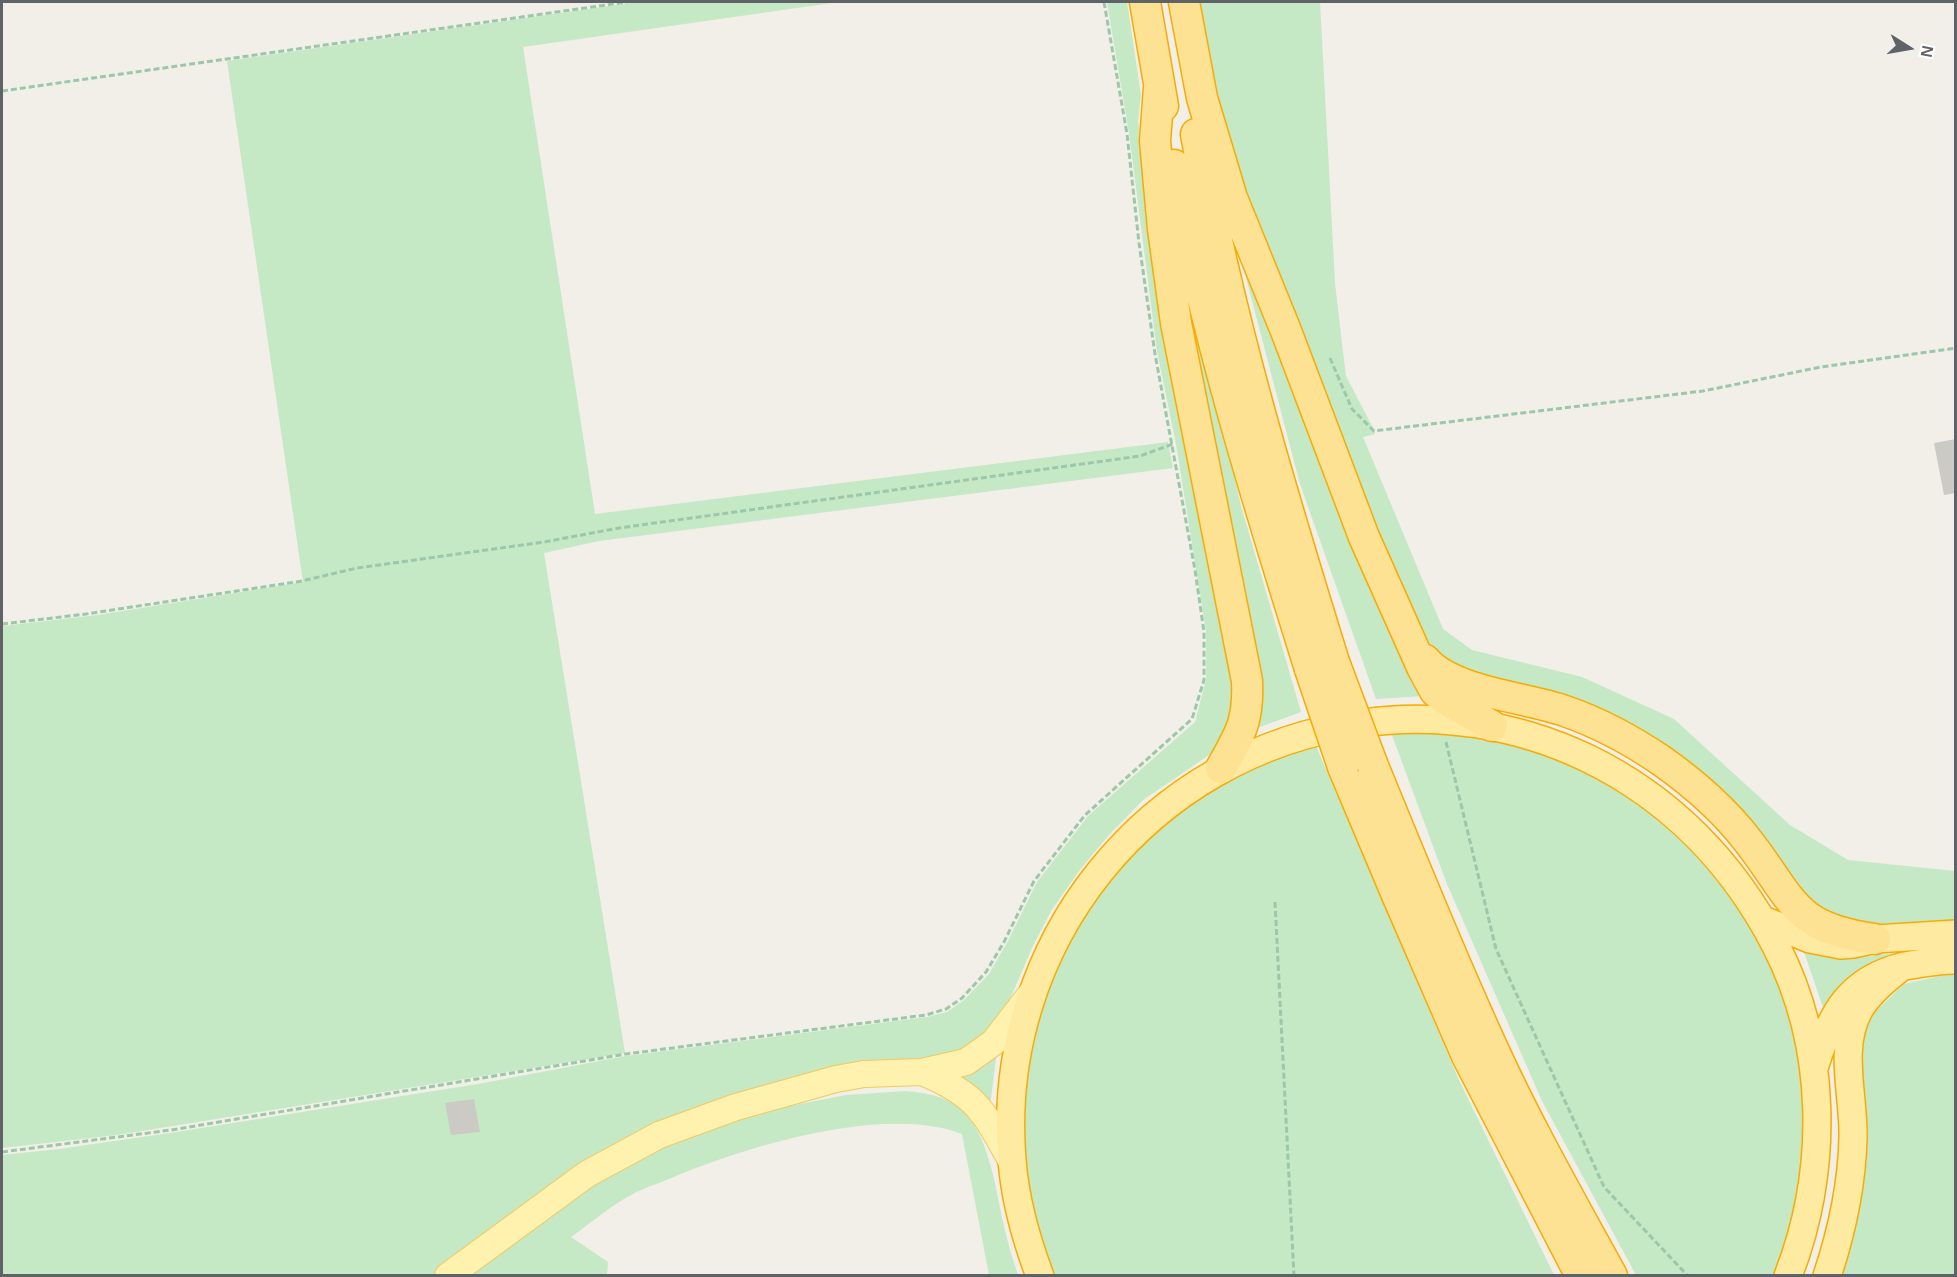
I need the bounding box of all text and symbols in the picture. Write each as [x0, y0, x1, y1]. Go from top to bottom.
north arrow [1879, 18, 1939, 78]
text: N [1918, 44, 1937, 59]

